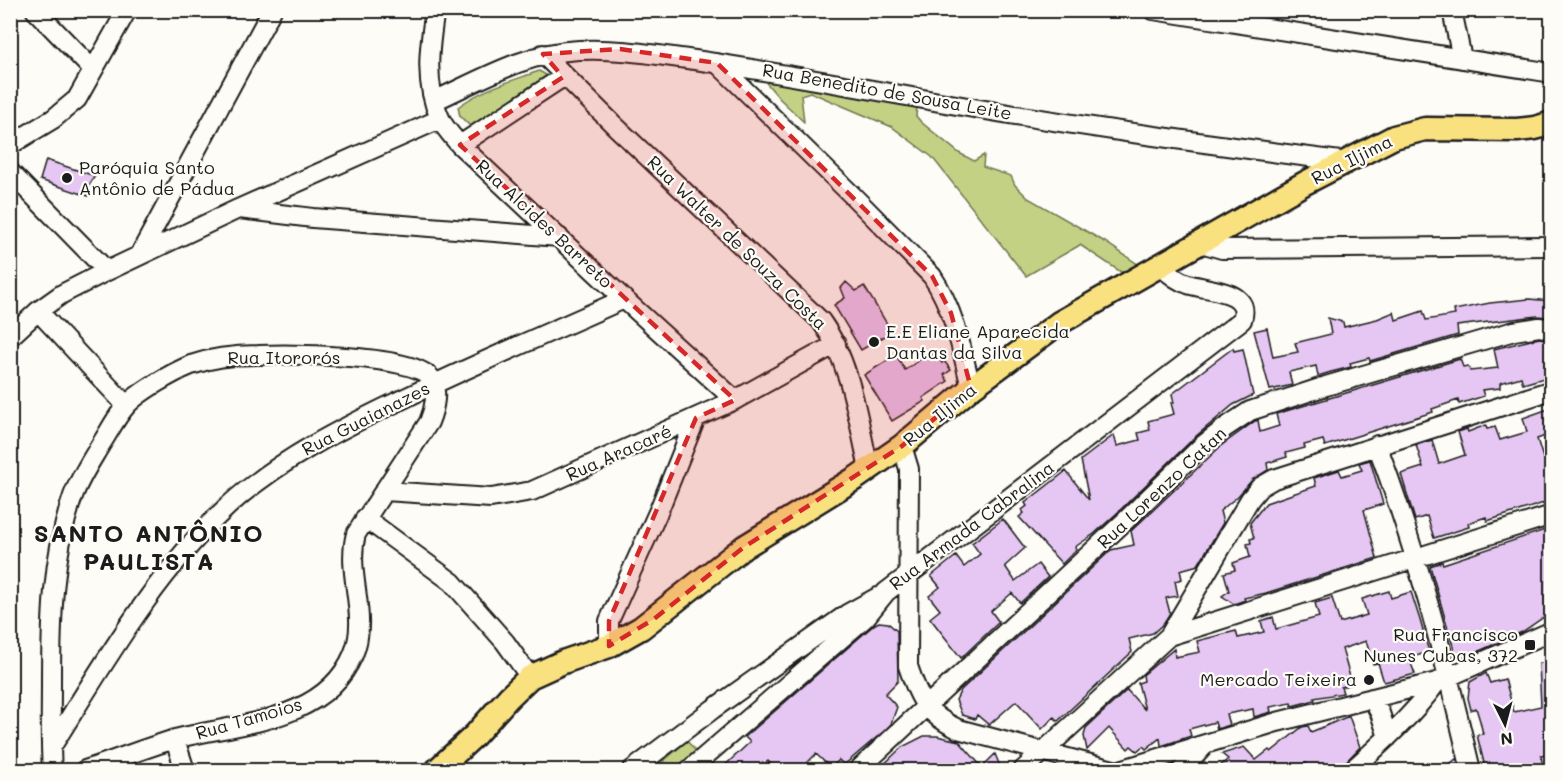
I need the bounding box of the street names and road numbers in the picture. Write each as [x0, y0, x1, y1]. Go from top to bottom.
street label: Rua Benedito de Sousa Leite [761, 57, 1014, 125]
street label: Rua Iljima [1307, 128, 1396, 190]
street label: Rua Walter de Souza Costa [643, 150, 833, 335]
street label: Rua Alcides Barreto [471, 154, 618, 293]
street label: Rua Itororós [227, 345, 341, 369]
street label: Rua Guaianazes [297, 376, 434, 461]
street label: Rua Iljima [898, 377, 981, 451]
street label: Rua Aracaré [562, 418, 675, 486]
street label: Rua Lorenzo Catan [1092, 421, 1231, 553]
street label: Rua Armada Cabralina [884, 455, 1059, 595]
street label: Rua Tamoios [193, 691, 305, 745]

